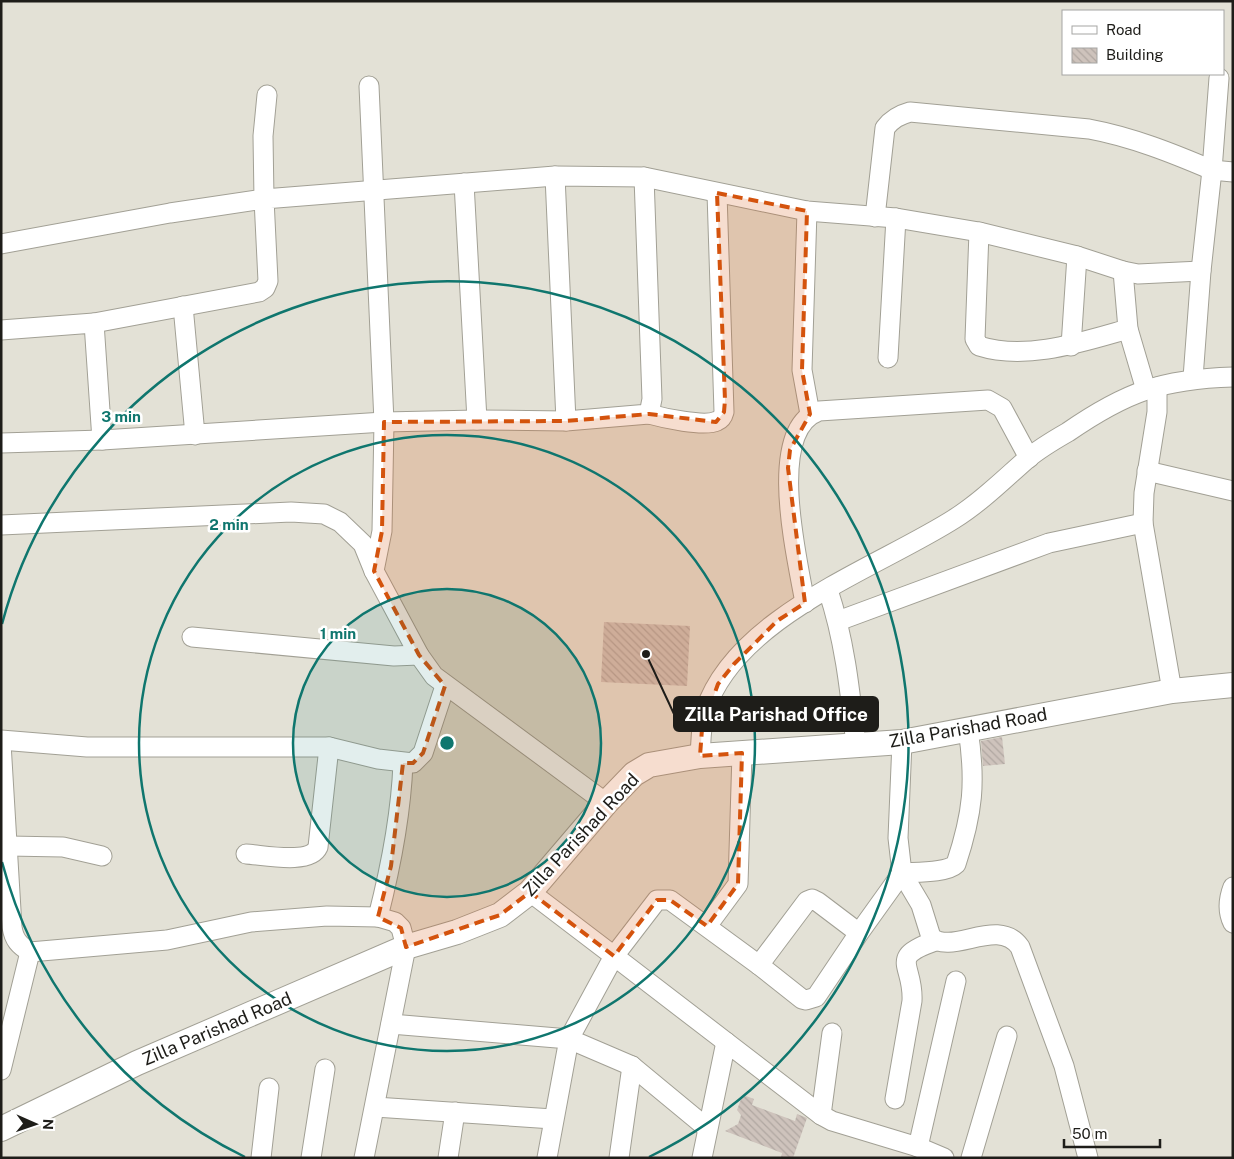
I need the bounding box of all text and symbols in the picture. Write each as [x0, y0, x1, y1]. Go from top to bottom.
legend [1062, 10, 1224, 75]
text: Road [1106, 21, 1142, 38]
text: Building [1106, 46, 1164, 63]
text: 3 min [101, 408, 141, 425]
text: 2 min [209, 516, 249, 533]
text: 1 min [320, 625, 356, 642]
callout: Zilla Parishad Office [674, 697, 878, 731]
text: Zilla Parishad Office [684, 703, 868, 725]
street label: Zilla Parishad Road [887, 703, 1049, 752]
centre of rings [438, 734, 456, 752]
street label: Zilla Parishad Road [518, 769, 643, 901]
street label: Zilla Parishad Road [139, 988, 295, 1070]
north arrow [10, 1099, 60, 1149]
scale bar [1064, 1116, 1160, 1148]
text: N [40, 1119, 56, 1130]
text: 50 m [1072, 1125, 1107, 1142]

